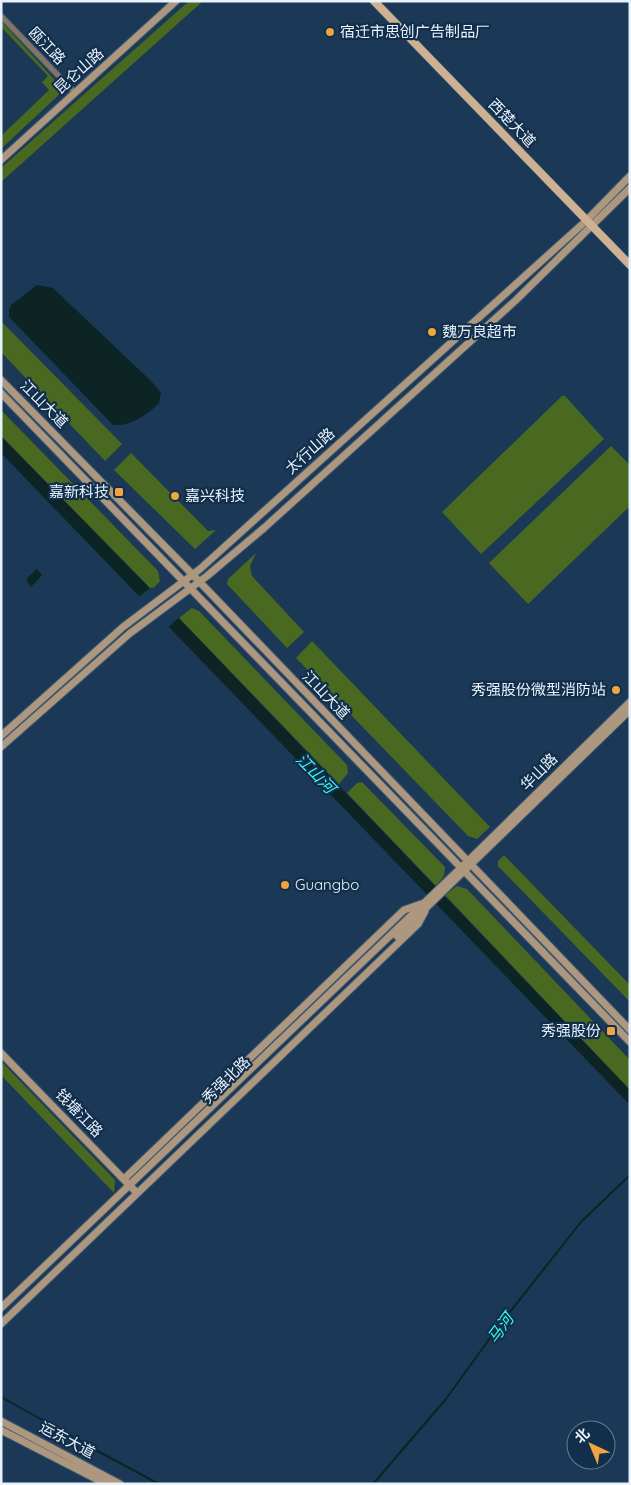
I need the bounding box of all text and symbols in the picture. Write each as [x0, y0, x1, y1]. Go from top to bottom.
place label: 宿迁市思创广告制品厂 [340, 22, 490, 41]
street label: 瓯江路 [25, 23, 70, 68]
marker: 宿迁市思创广告制品厂 [324, 26, 336, 38]
street label: 昆仑山路 [50, 43, 107, 98]
street label: 西楚大道 [485, 94, 540, 151]
place label: 魏万良超市 [442, 322, 517, 341]
marker: 魏万良超市 [426, 326, 438, 338]
street label: 江山大道 [16, 376, 72, 432]
street label: 太行山路 [281, 423, 338, 478]
place label: 嘉新科技 [49, 482, 109, 501]
marker: 嘉新科技 [113, 486, 125, 498]
place label: 嘉兴科技 [185, 486, 245, 505]
marker: 嘉兴科技 [169, 490, 181, 502]
street label: 江山大道 [299, 666, 354, 723]
place label: 秀强股份微型消防站 [471, 680, 606, 699]
marker: 秀强股份微型消防站 [610, 684, 622, 696]
water label: 江山河 [292, 749, 342, 799]
street label: 华山路 [516, 749, 561, 794]
place label: Guangbo [295, 875, 359, 894]
marker: Guangbo [279, 879, 291, 891]
place label: 秀强股份 [541, 1021, 601, 1040]
marker: 秀强股份 [605, 1025, 617, 1037]
street label: 秀强北路 [197, 1052, 254, 1107]
street label: 钱塘江路 [52, 1084, 107, 1141]
water label: 马河 [482, 1307, 519, 1347]
street label: 运东大道 [36, 1417, 98, 1462]
north arrow [566, 1420, 616, 1470]
text: 北 [571, 1424, 593, 1447]

